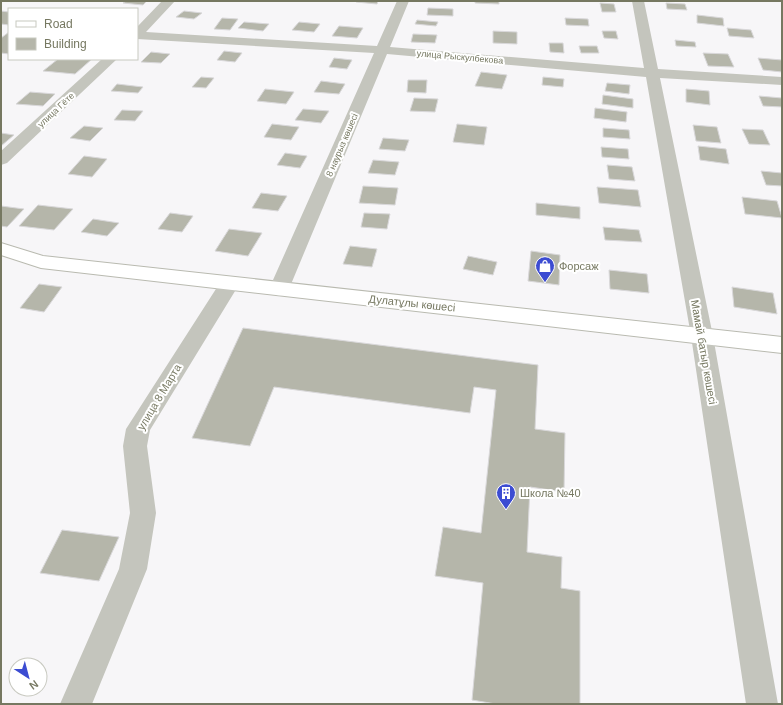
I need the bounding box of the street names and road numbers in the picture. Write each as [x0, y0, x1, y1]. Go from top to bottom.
street label: улица Рыскулбекова [416, 48, 504, 66]
street label: улица Гёте [36, 91, 76, 129]
street label: 8 наурыз көшесі [324, 112, 360, 178]
street label: Дулатұлы көшесі [368, 292, 456, 314]
street label: Мамай батыр көшесі [689, 299, 719, 405]
street label: улица 8 Марта [135, 361, 184, 432]

